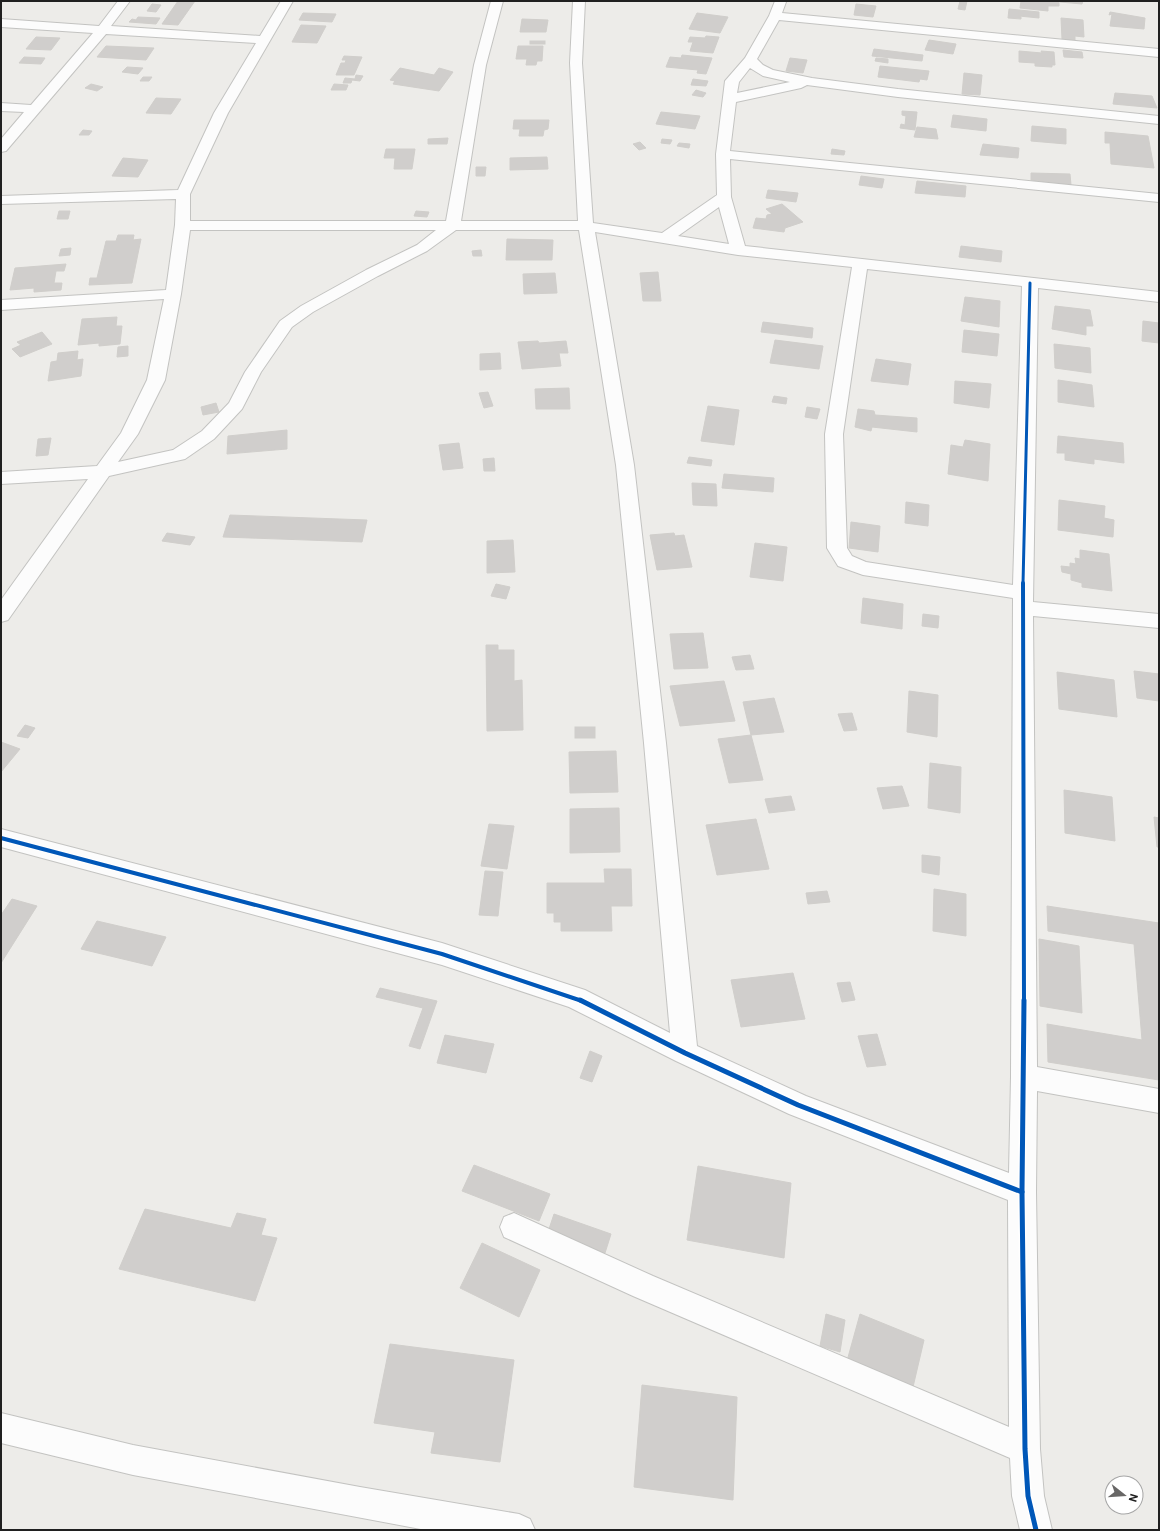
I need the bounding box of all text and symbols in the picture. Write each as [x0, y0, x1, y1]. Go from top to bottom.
north arrow [1104, 1475, 1144, 1515]
text: N [1126, 1492, 1140, 1504]

